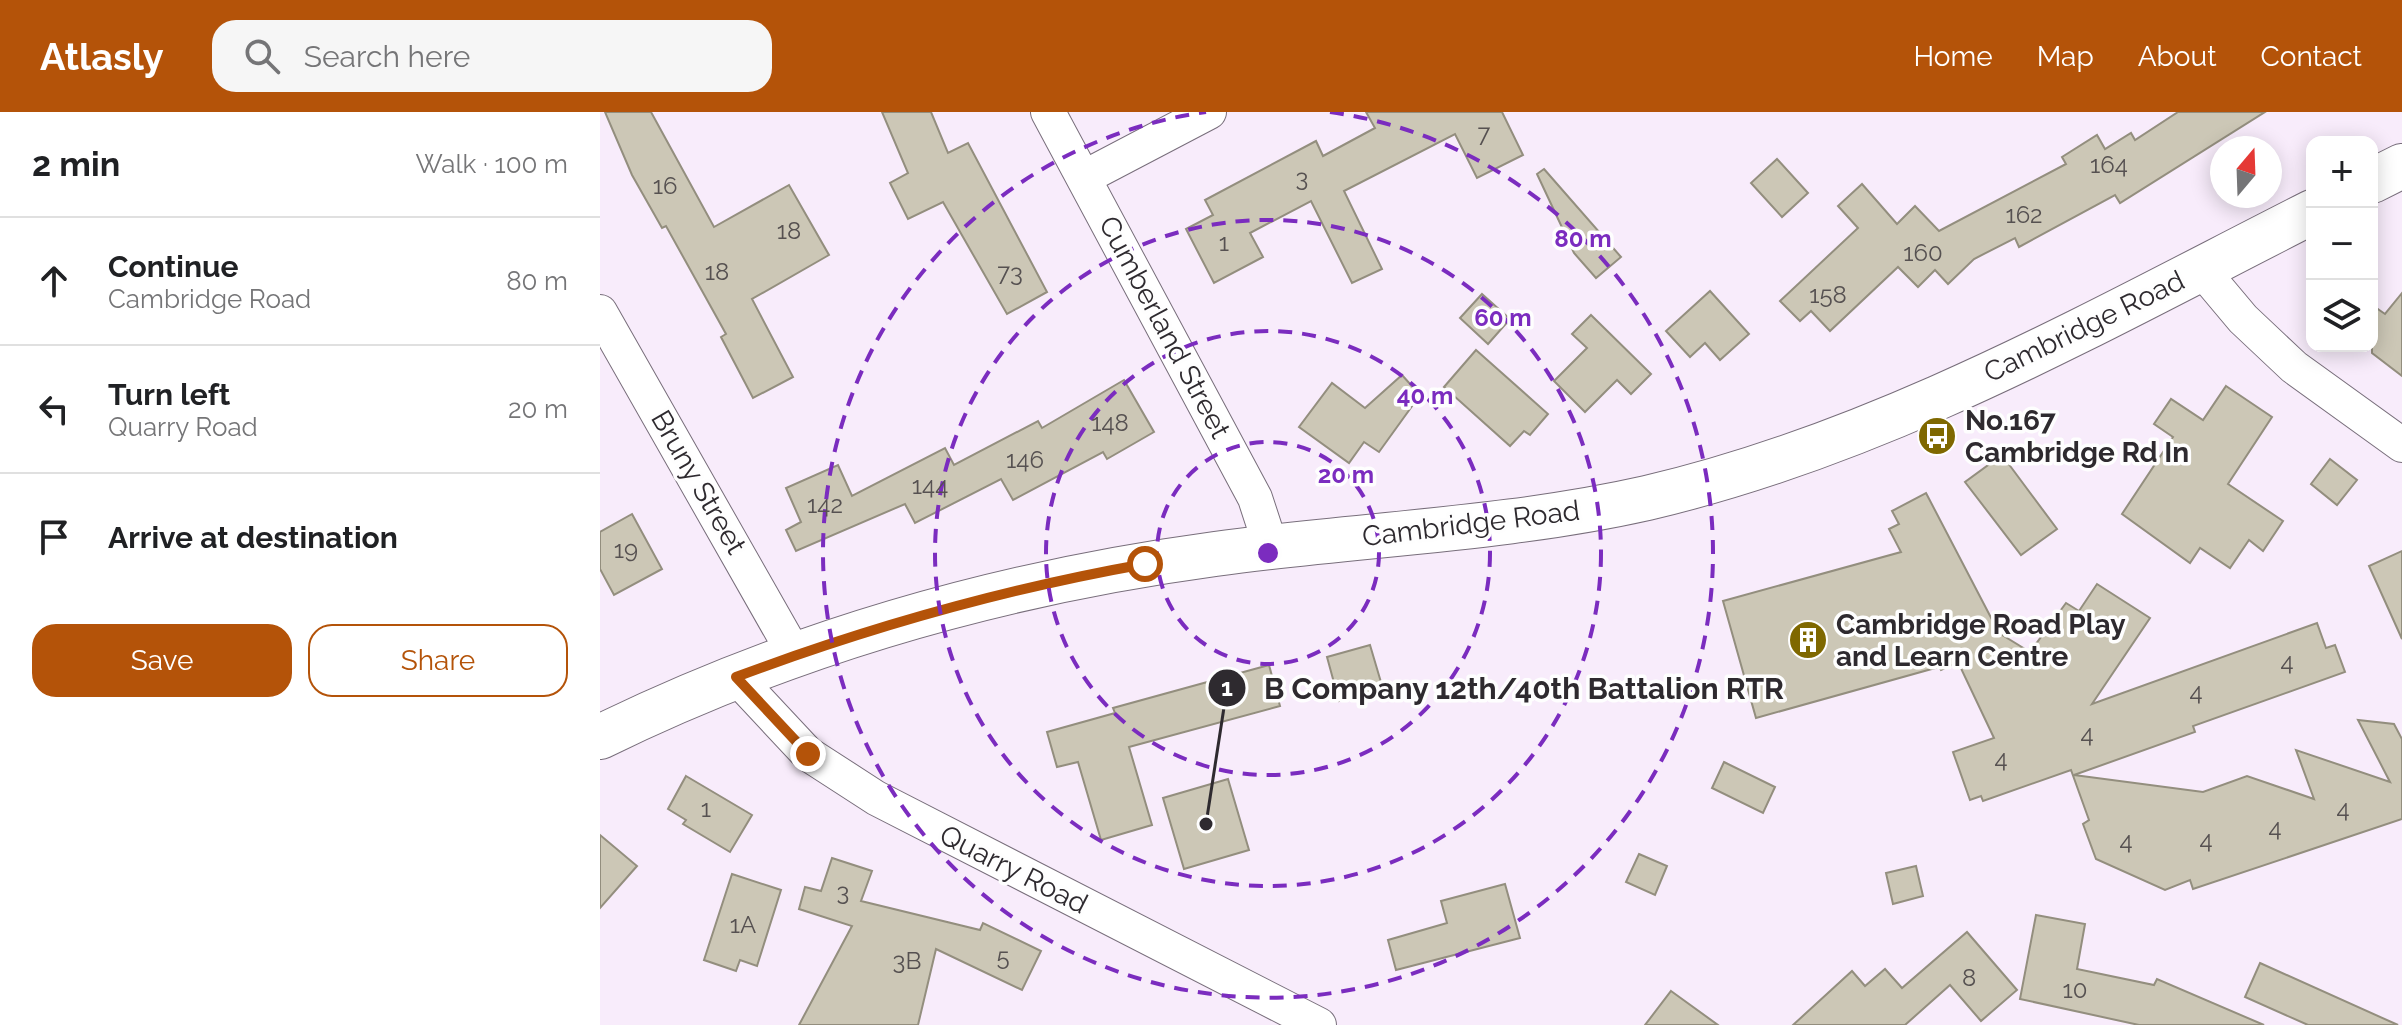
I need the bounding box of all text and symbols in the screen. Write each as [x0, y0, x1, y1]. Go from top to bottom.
search box [212, 20, 772, 92]
text: Atlasly [40, 34, 164, 79]
icon: search [240, 34, 284, 78]
text: Search here [304, 39, 470, 74]
text: Home [1913, 40, 1993, 73]
text: Map [2037, 40, 2094, 73]
text: About [2138, 40, 2217, 73]
text: Contact [2261, 40, 2362, 73]
house number: 7 [1478, 119, 1491, 148]
north arrow [2210, 136, 2282, 208]
map controls [2306, 136, 2378, 352]
button: + [2306, 136, 2378, 208]
text: 2 min [32, 144, 120, 184]
text: Walk · 100 m [416, 149, 568, 179]
house number: 164 [2090, 150, 2128, 179]
house number: 3 [1296, 163, 1308, 192]
house number: 16 [653, 171, 677, 200]
house number: 162 [2005, 200, 2043, 229]
button: − [2306, 208, 2378, 280]
street label: Cumberland Street [1092, 211, 1237, 444]
house number: 18 [777, 216, 801, 245]
text: 80 m [1554, 224, 1612, 253]
house number: 1 [1219, 228, 1229, 257]
house number: 160 [1903, 238, 1943, 267]
text: Continue [108, 249, 239, 284]
house number: 18 [705, 257, 729, 286]
house number: 73 [997, 258, 1023, 287]
icon: ahead [32, 259, 76, 303]
street label: Cambridge Road [1979, 264, 2190, 389]
text: 80 m [506, 266, 568, 296]
house number: 158 [1809, 280, 1847, 309]
button: layers [2306, 280, 2378, 352]
text: Cambridge Road [108, 284, 311, 314]
text: 60 m [1474, 303, 1532, 332]
text: Turn left [108, 377, 230, 412]
text: 40 m [1397, 381, 1453, 410]
icon: left [32, 387, 76, 431]
text: 20 m [508, 394, 568, 424]
place label: No.167 Cambridge Rd In [1965, 404, 2189, 469]
street label: Bruny Street [644, 405, 753, 560]
house number: 148 [1091, 408, 1129, 437]
text: Quarry Road [108, 412, 258, 442]
bus stop icon: No.167 Cambridge Rd In [1916, 415, 1958, 457]
house number: 146 [1006, 445, 1044, 474]
text: 20 m [1318, 460, 1374, 489]
house number: 144 [912, 471, 948, 500]
house number: 142 [807, 490, 843, 519]
street label: Cambridge Road [1360, 494, 1582, 553]
icon: arrive [32, 515, 76, 559]
text: Arrive at destination [108, 520, 398, 555]
house number: 19 [614, 535, 638, 564]
centre of rings [1254, 539, 1282, 567]
route start [1127, 546, 1163, 582]
place label: Cambridge Road Play and Learn Centre [1836, 608, 2126, 673]
building icon: Cambridge Road Play and Learn Centre [1787, 619, 1829, 661]
button: Save [32, 624, 292, 697]
button: Share [308, 624, 568, 697]
house number: 4 [2280, 647, 2294, 676]
callout: B Company 12th/40th Battalion RTR [1207, 661, 1800, 715]
text: B Company 12th/40th Battalion RTR [1264, 671, 1784, 706]
text: 1 [1221, 673, 1233, 702]
house number: 4 [2189, 677, 2203, 706]
house number: 4 [2080, 719, 2094, 748]
route end [790, 736, 826, 772]
house number: 4 [1994, 744, 2008, 773]
house number: 1 [701, 794, 711, 823]
house number: 4 [2336, 794, 2350, 823]
house number: 4 [2268, 813, 2282, 842]
street label: Quarry Road [934, 818, 1093, 921]
house number: 4 [2199, 825, 2213, 854]
house number: 4 [2119, 826, 2133, 855]
house number: 3 [837, 877, 849, 906]
house number: 1A [730, 910, 756, 939]
house number: 5 [996, 942, 1010, 971]
house number: 3B [893, 946, 921, 975]
house number: 8 [1962, 963, 1976, 992]
house number: 10 [2063, 975, 2087, 1004]

